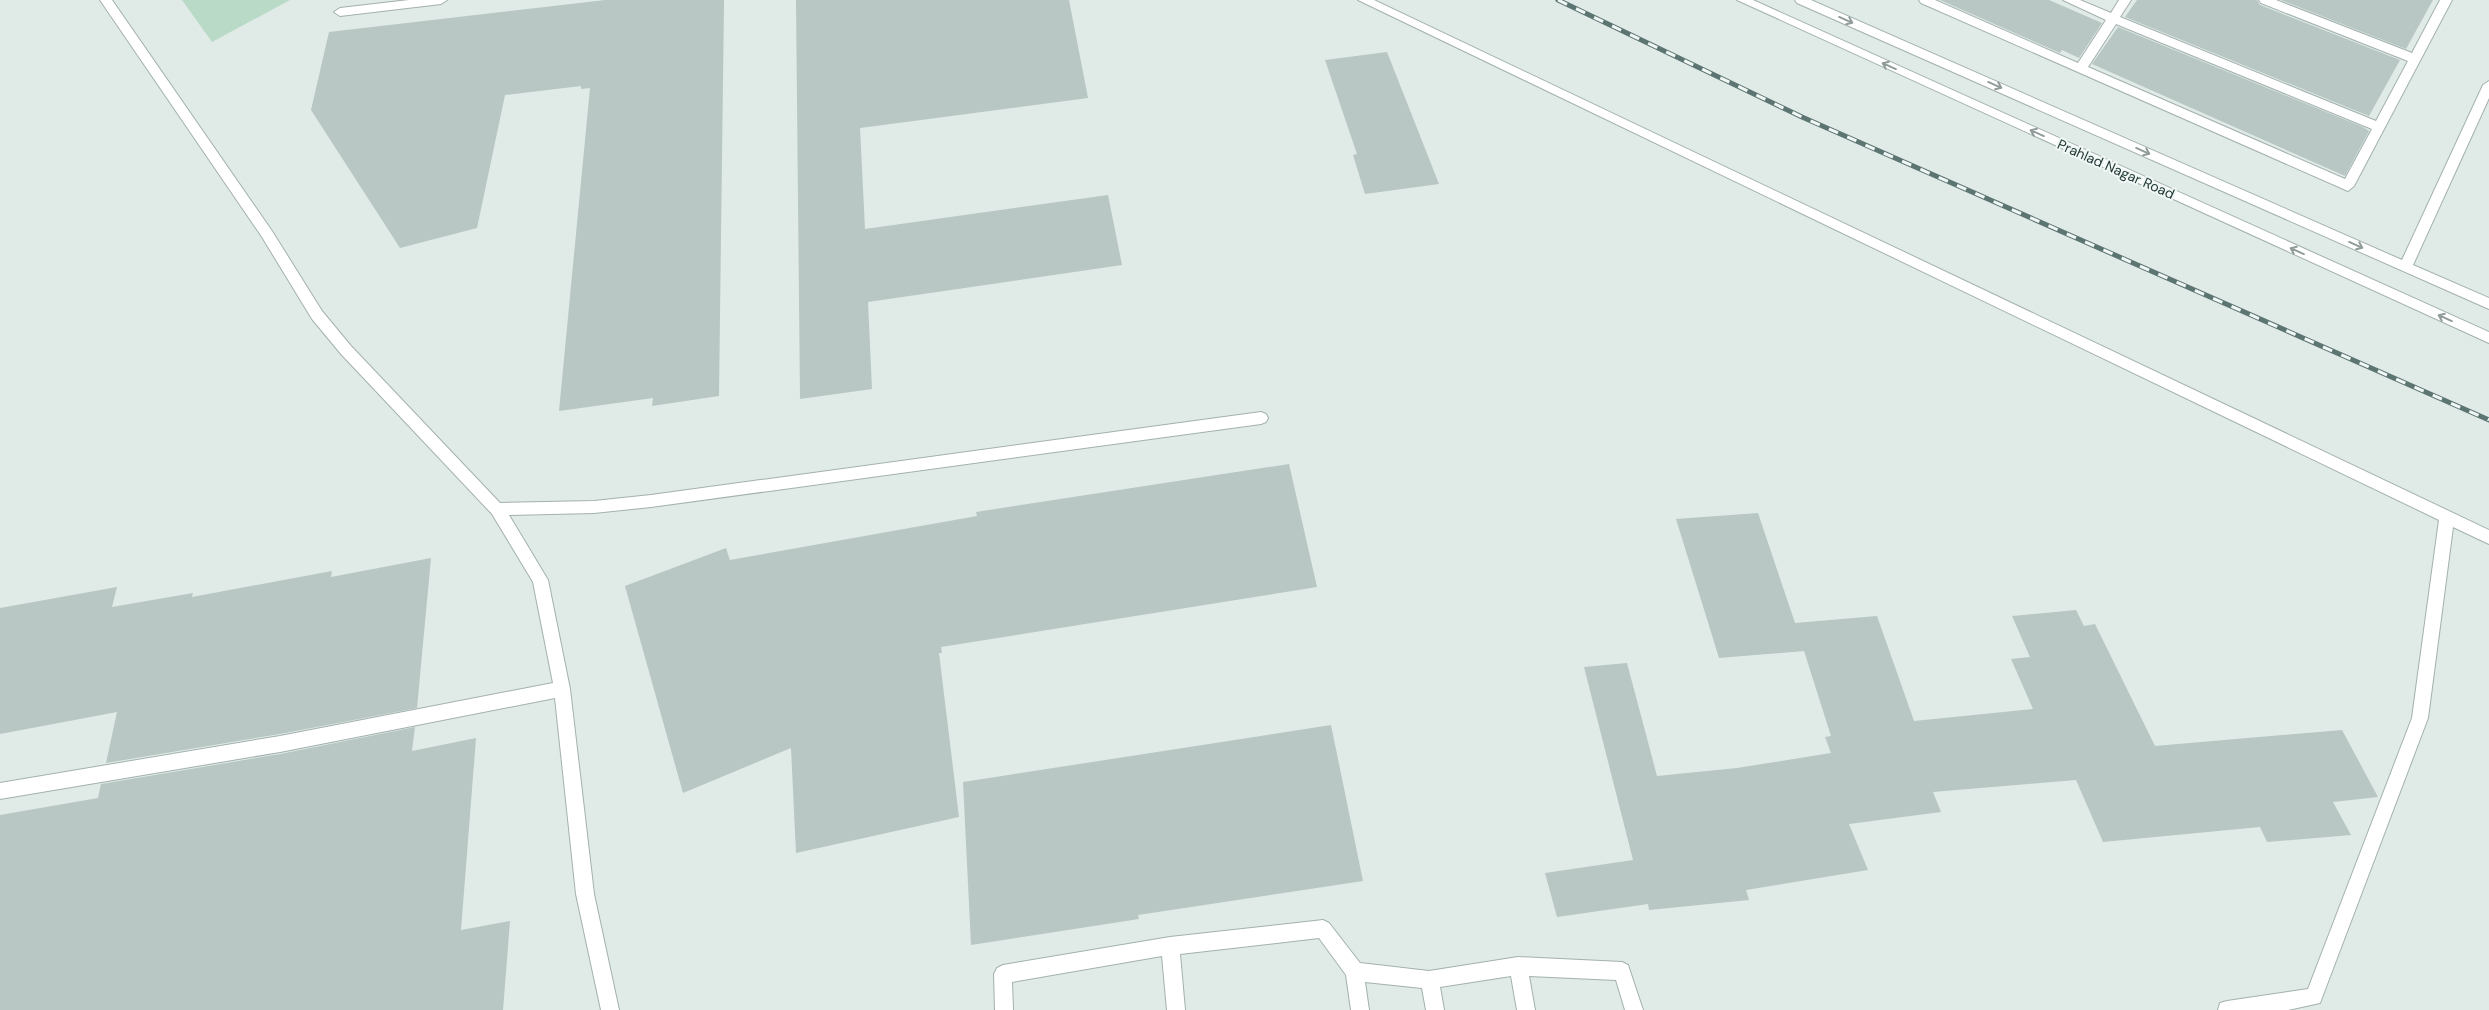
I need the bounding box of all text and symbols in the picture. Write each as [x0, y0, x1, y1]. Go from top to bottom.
one-way arrow [1838, 15, 1853, 25]
one-way arrow [1882, 61, 1897, 70]
one-way arrow [1987, 81, 2002, 91]
one-way arrow [2030, 128, 2045, 138]
street label: Prahlad Nagar Road [2055, 135, 2177, 203]
one-way arrow [2135, 147, 2150, 157]
one-way arrow [2348, 241, 2363, 251]
one-way arrow [2290, 246, 2305, 255]
one-way arrow [2438, 313, 2453, 322]

